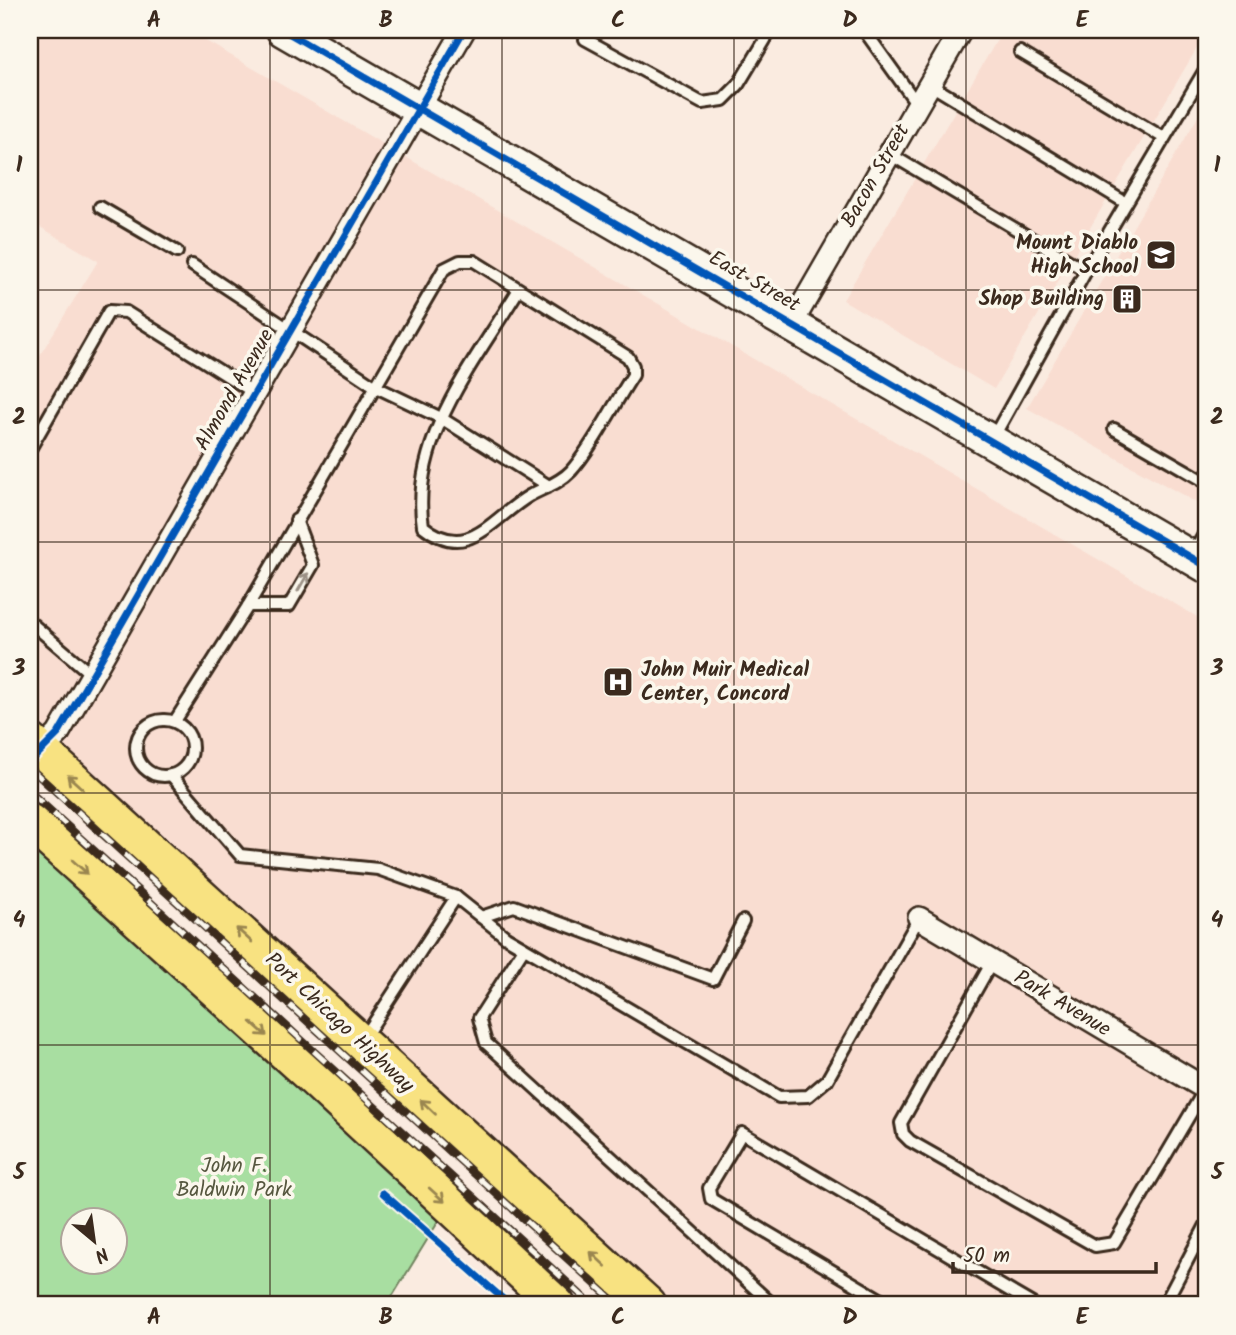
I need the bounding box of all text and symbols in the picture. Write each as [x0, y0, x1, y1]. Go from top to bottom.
text: A [147, 3, 161, 39]
text: B [379, 3, 393, 39]
text: C [611, 3, 625, 39]
text: D [842, 3, 858, 39]
text: E [1076, 3, 1090, 39]
street label: Bacon Street [833, 117, 919, 234]
text: 1 [16, 148, 23, 184]
text: 1 [1214, 148, 1221, 184]
place label: Mount Diablo High School [1016, 227, 1138, 284]
school or university icon: Mount Diablo High School [1144, 238, 1178, 272]
street label: East Street [702, 242, 807, 322]
building icon: Shop Building [1110, 282, 1144, 316]
place label: Shop Building [979, 283, 1104, 316]
street label: Almond Avenue [187, 322, 284, 457]
text: 2 [12, 400, 26, 436]
text: 2 [1210, 400, 1224, 436]
one-way arrow [296, 573, 310, 593]
text: 3 [12, 651, 26, 687]
text: 3 [1210, 651, 1224, 687]
place label: John Muir Medical Center, Concord [641, 654, 809, 711]
hospital icon: John Muir Medical Center, Concord [601, 665, 635, 699]
one-way arrow [67, 774, 84, 791]
one-way arrow [71, 859, 88, 876]
text: 4 [13, 903, 26, 939]
text: 4 [1211, 903, 1224, 939]
one-way arrow [235, 928, 253, 944]
street label: Port Chicago Highway [257, 945, 421, 1101]
street label: Park Avenue [1007, 962, 1117, 1046]
one-way arrow [250, 1020, 267, 1037]
one-way arrow [420, 1098, 437, 1115]
park label: John F. Baldwin Park [176, 1150, 292, 1207]
text: 5 [12, 1155, 27, 1191]
text: 5 [1210, 1155, 1225, 1191]
one-way arrow [428, 1187, 446, 1203]
north arrow [60, 1206, 130, 1276]
scale bar [953, 1230, 1156, 1274]
text: N [89, 1238, 114, 1270]
text: 50 m [963, 1240, 1010, 1273]
one-way arrow [590, 1250, 607, 1267]
text: A [147, 1300, 161, 1335]
text: B [379, 1300, 393, 1335]
text: C [611, 1300, 625, 1335]
text: D [842, 1300, 858, 1335]
text: E [1076, 1300, 1090, 1335]

